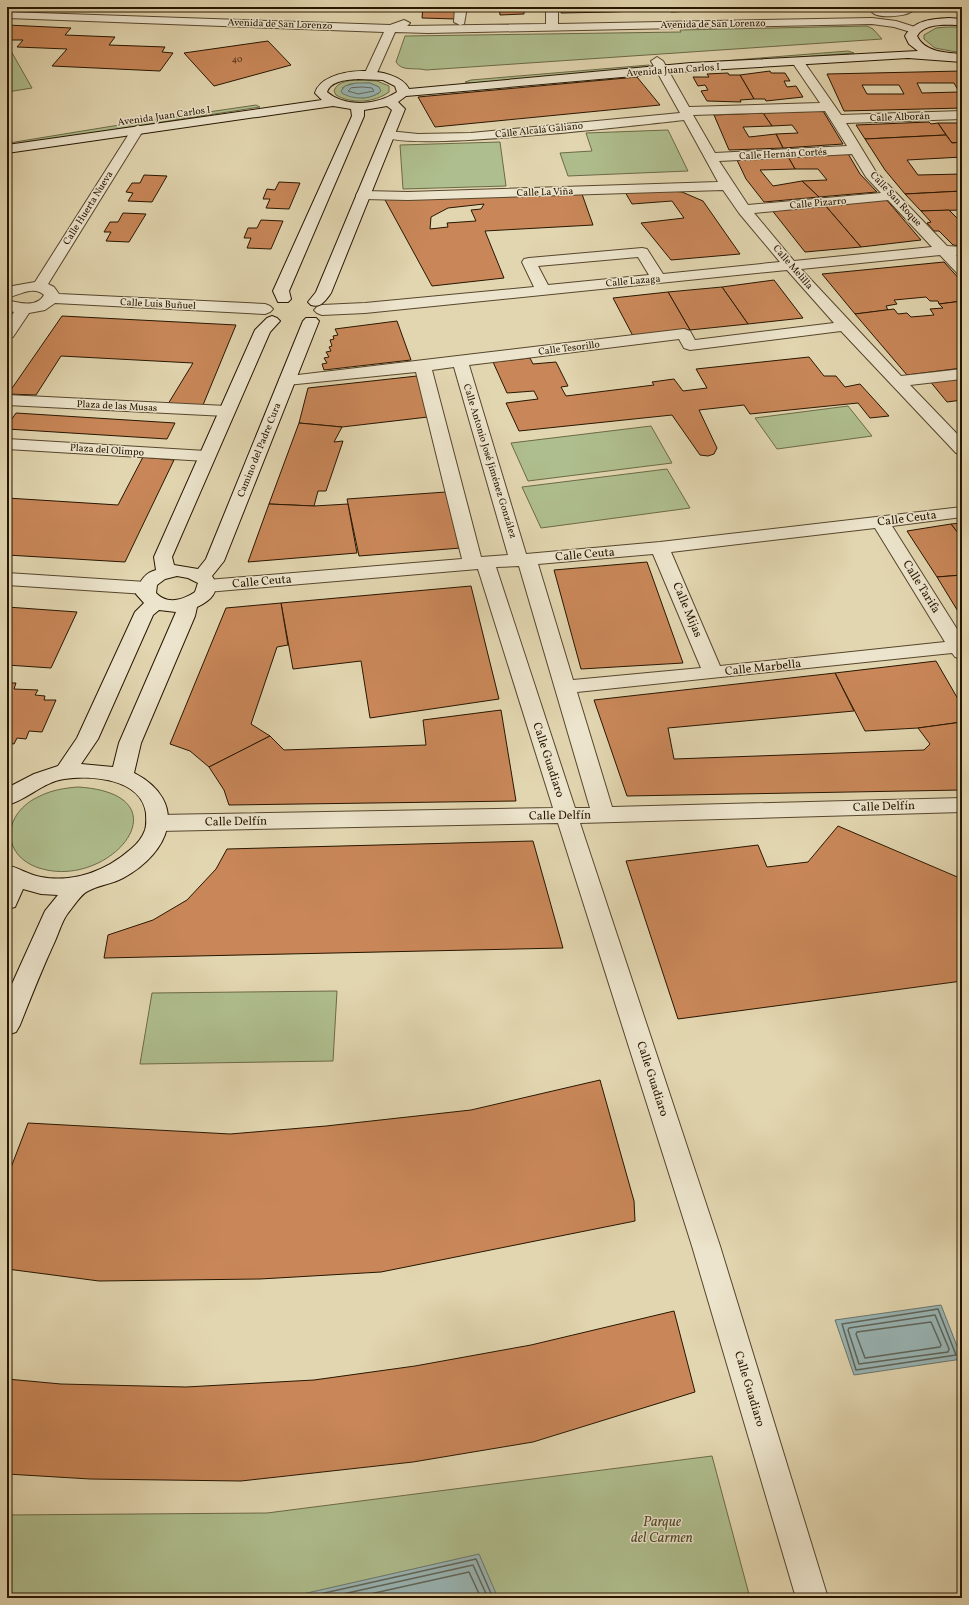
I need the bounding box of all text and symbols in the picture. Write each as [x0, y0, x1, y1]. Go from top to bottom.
street label: Avenida de San Lorenzo [227, 15, 333, 33]
street label: Avenida de San Lorenzo [660, 16, 766, 32]
house number: 40 [232, 53, 243, 66]
street label: Avenida Juan Carlos I [626, 60, 720, 80]
street label: Avenida Juan Carlos I [117, 103, 211, 129]
street label: Calle Alborán [870, 109, 930, 125]
street label: Calle Alcalá Galiano [494, 118, 584, 142]
street label: Calle Hernán Cortés [739, 145, 827, 163]
street label: Calle Huerta Nueva [60, 168, 116, 248]
street label: Calle San Roque [867, 168, 925, 230]
street label: Calle La Viña [516, 184, 574, 200]
street label: Calle Pizarro [789, 194, 847, 212]
street label: Calle Melilla [770, 242, 816, 292]
street label: Calle Lazaga [605, 272, 661, 290]
street label: Calle Luis Buñuel [120, 295, 196, 313]
street label: Calle Tesorillo [537, 337, 601, 359]
street label: Calle Antonio José Jiménez González [460, 382, 520, 540]
street label: Plaza de las Musas [76, 397, 158, 415]
street label: Camino del Padre Cura [234, 401, 284, 499]
street label: Plaza del Olimpo [69, 440, 145, 460]
street label: Calle Ceuta [876, 507, 938, 531]
street label: Calle Ceuta [555, 544, 615, 566]
street label: Calle Tarifa [898, 557, 944, 617]
street label: Calle Ceuta [232, 571, 292, 593]
street label: Calle Mijas [668, 580, 706, 640]
street label: Calle Marbella [724, 656, 802, 680]
street label: Calle Guadiaro [528, 720, 568, 800]
street label: Calle Delfín [853, 798, 915, 816]
street label: Calle Delfín [529, 807, 591, 825]
street label: Calle Delfín [205, 813, 267, 831]
street label: Calle Guadiaro [632, 1039, 672, 1119]
street label: Calle Guadiaro [730, 1349, 768, 1429]
park label: Parque del Carmen [631, 1513, 693, 1548]

